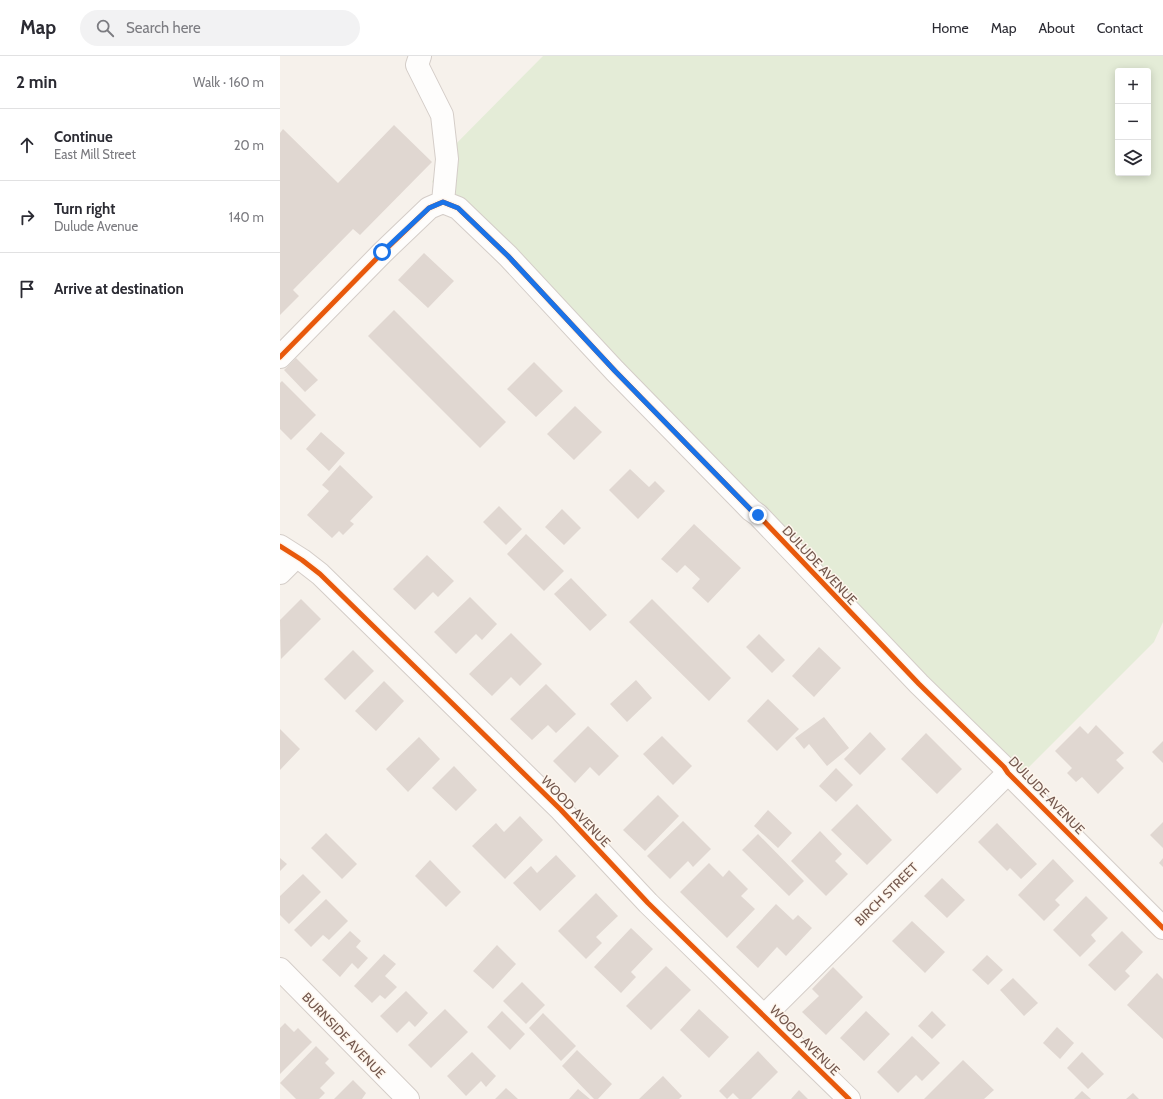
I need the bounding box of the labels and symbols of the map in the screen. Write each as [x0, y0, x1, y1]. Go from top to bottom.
route start [373, 243, 391, 261]
route end [749, 506, 767, 524]
street label: DULUDE AVENUE [779, 522, 861, 608]
street label: DULUDE AVENUE [1006, 753, 1088, 837]
street label: WOOD AVENUE [538, 772, 614, 850]
street label: BIRCH STREET [851, 859, 921, 929]
street label: BURNSIDE AVENUE [299, 989, 389, 1081]
street label: WOOD AVENUE [767, 1002, 843, 1078]

